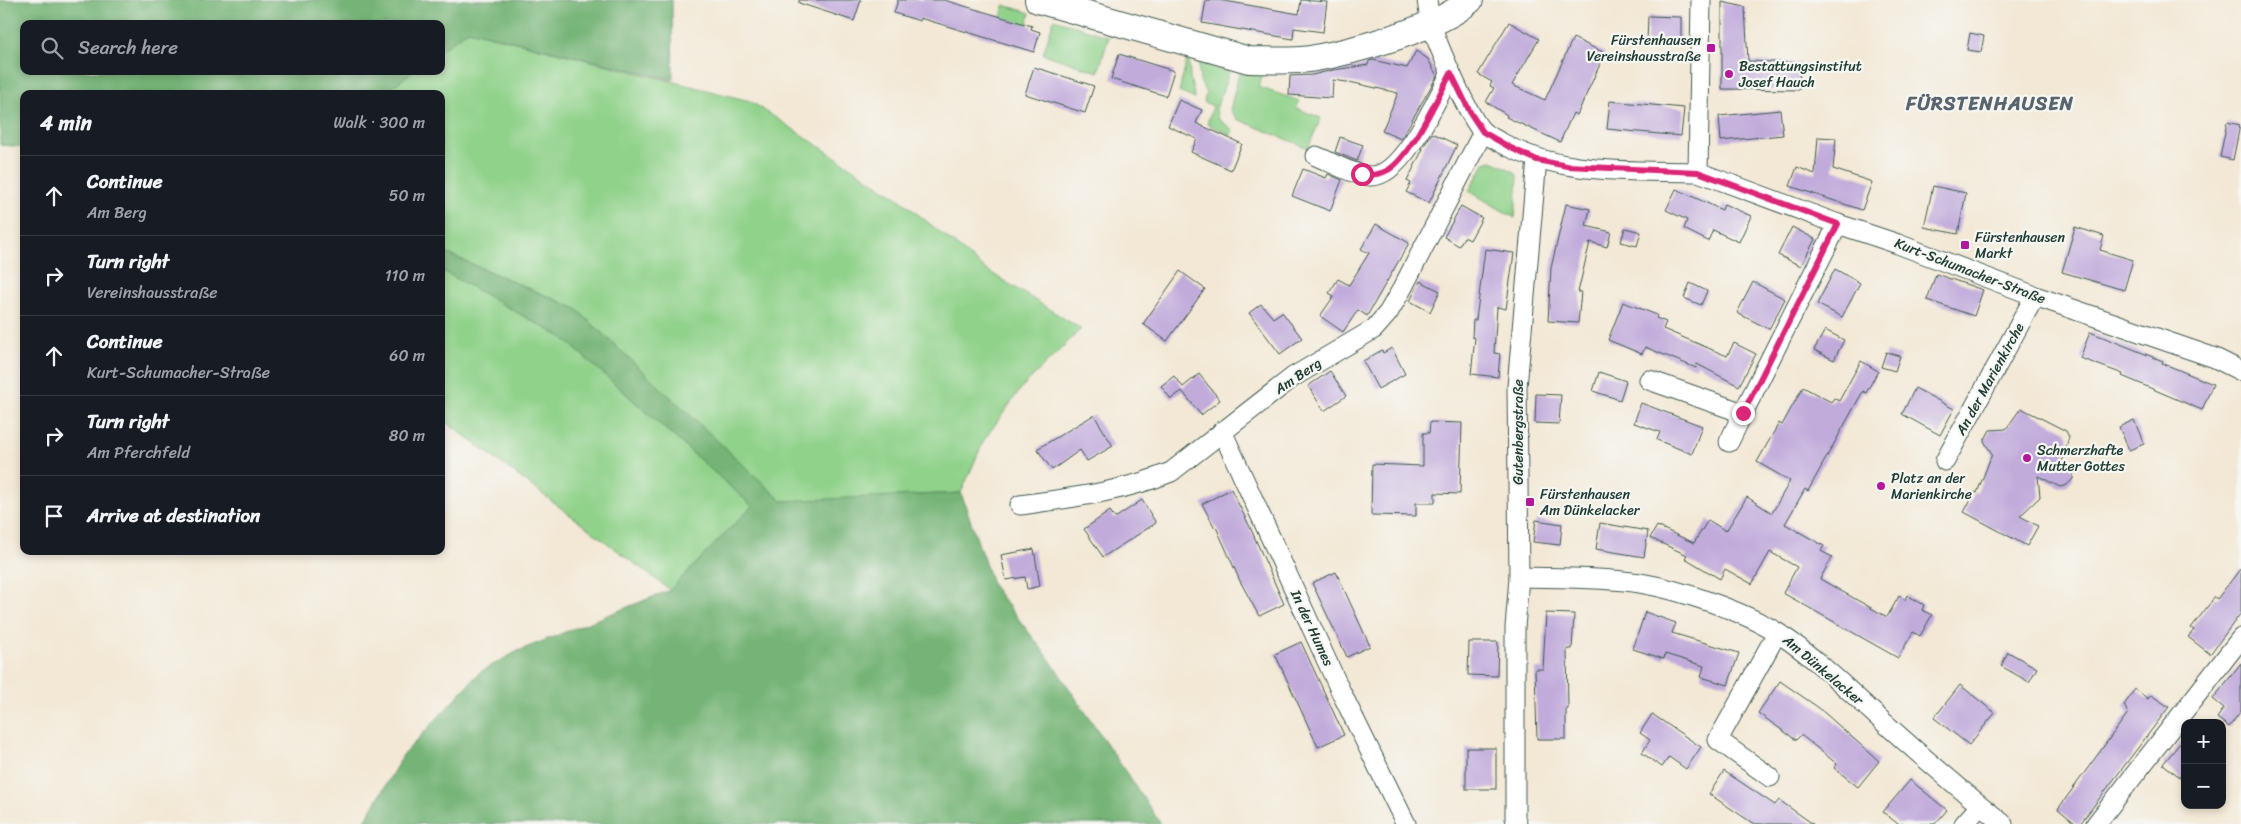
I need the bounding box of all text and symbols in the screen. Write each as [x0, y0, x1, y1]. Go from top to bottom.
search box [20, 20, 445, 75]
place label: Fürstenhausen Vereinshausstraße [1587, 28, 1701, 69]
text: Search here [78, 31, 178, 64]
icon: search [38, 34, 66, 62]
marker: Fürstenhausen Vereinshausstraße [1705, 42, 1717, 54]
place label: Bestattungsinstitut Josef Hauch [1738, 54, 1862, 95]
marker: Bestattungsinstitut Josef Hauch [1723, 68, 1735, 80]
district label: FÜRSTENHAUSEN [1905, 87, 2074, 120]
text: 4 min [40, 104, 92, 142]
text: Walk · 300 m [334, 108, 425, 137]
route start [1351, 163, 1374, 186]
text: Continue [87, 165, 163, 198]
text: 50 m [389, 181, 425, 210]
icon: ahead [40, 182, 68, 210]
text: Am Berg [87, 198, 147, 227]
place label: Fürstenhausen Markt [1975, 225, 2066, 266]
street label: Kurt-Schumacher-Straße [1891, 231, 2049, 311]
marker: Fürstenhausen Markt [1959, 239, 1971, 251]
text: Turn right [87, 245, 169, 278]
text: 110 m [385, 261, 425, 290]
icon: right [40, 262, 68, 290]
text: Vereinshausstraße [87, 278, 218, 307]
street label: An der Marienkirche [1948, 318, 2031, 441]
text: Continue [87, 325, 163, 358]
text: 60 m [389, 341, 425, 370]
icon: ahead [40, 342, 68, 370]
street label: Am Berg [1268, 351, 1327, 402]
text: Kurt-Schumacher-Straße [87, 358, 270, 387]
street label: Gutenbergstraße [1506, 379, 1531, 485]
route end [1732, 402, 1755, 425]
text: Turn right [87, 405, 169, 438]
text: 80 m [389, 421, 425, 450]
icon: right [40, 422, 68, 450]
text: Am Pferchfeld [87, 438, 190, 467]
place label: Schmerzhafte Mutter Gottes [2037, 438, 2125, 479]
marker: Schmerzhafte Mutter Gottes [2021, 452, 2033, 464]
place label: Platz an der Marienkirche [1891, 466, 1972, 507]
marker: Platz an der Marienkirche [1875, 480, 1887, 492]
place label: Fürstenhausen Am Dünkelacker [1539, 482, 1641, 523]
marker: Fürstenhausen Am Dünkelacker [1524, 496, 1536, 508]
text: Arrive at destination [87, 499, 260, 532]
icon: arrive [40, 502, 68, 530]
street label: In der Humes [1283, 585, 1341, 671]
street label: Am Dünkelacker [1776, 628, 1870, 712]
map controls [2181, 719, 2226, 809]
button: + [2181, 719, 2226, 764]
button: − [2181, 764, 2226, 809]

